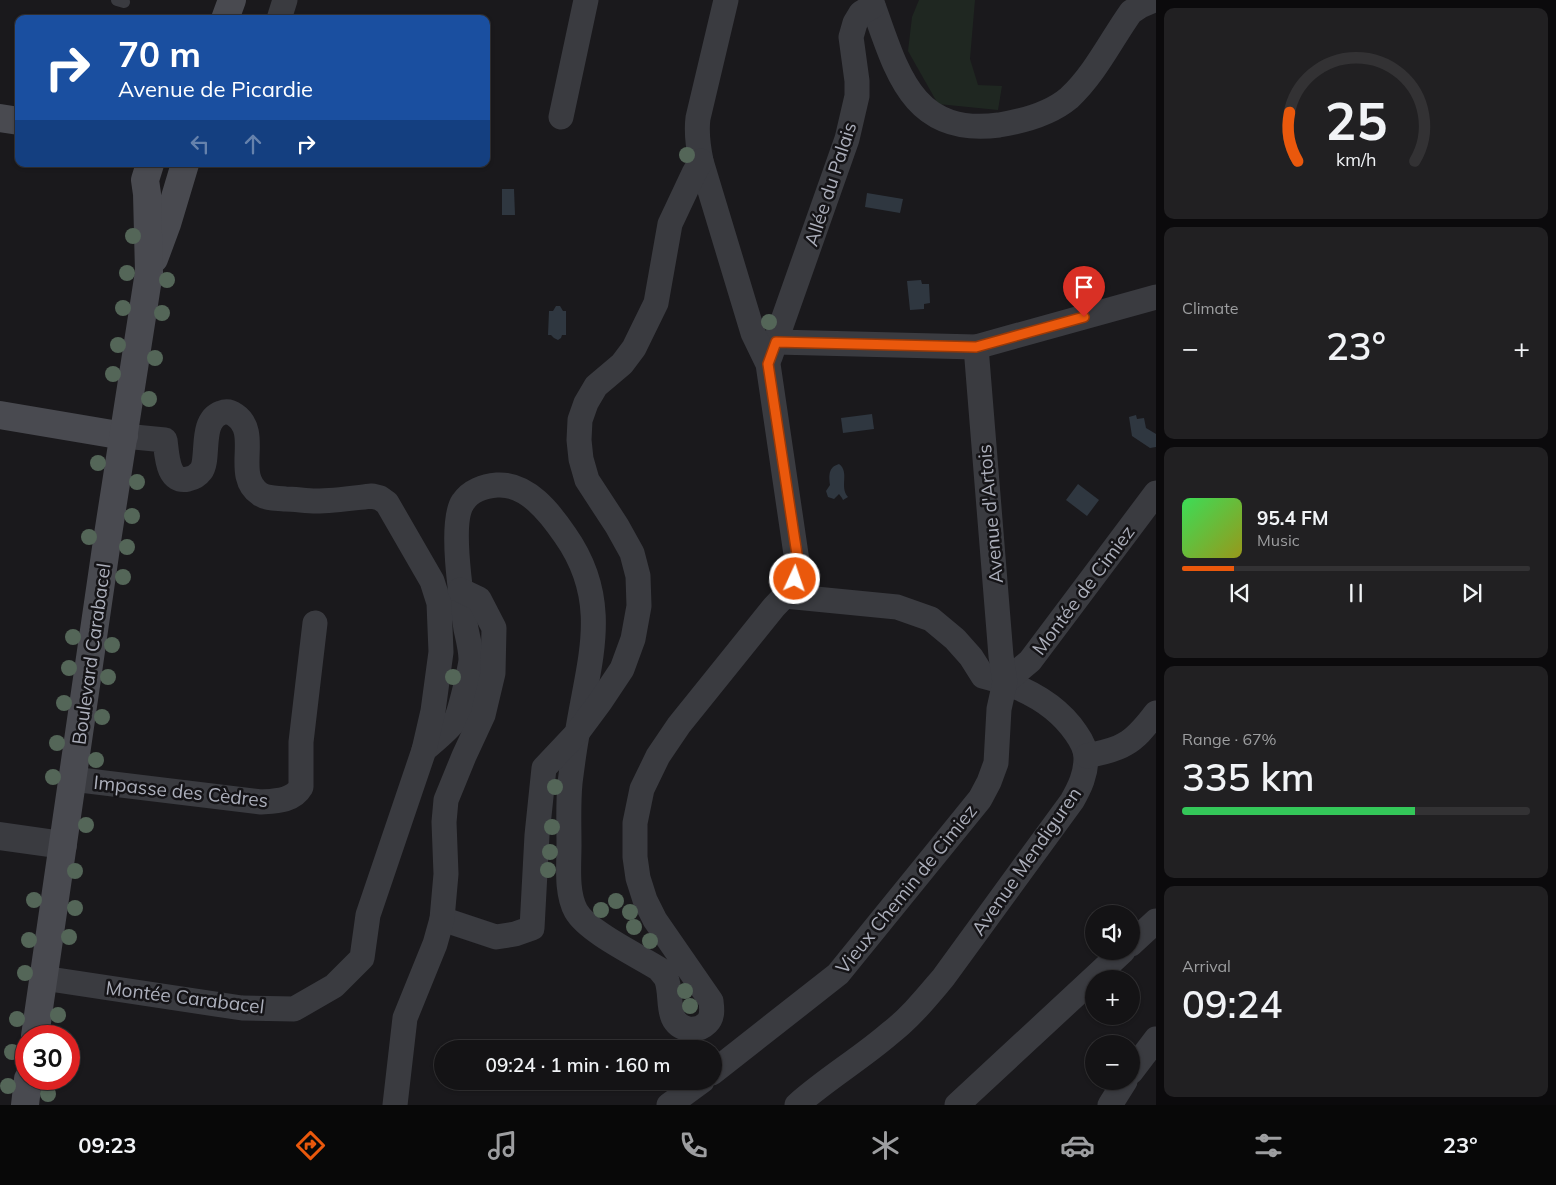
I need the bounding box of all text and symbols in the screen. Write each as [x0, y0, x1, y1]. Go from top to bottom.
text: 70 m [118, 32, 201, 76]
icon: right [35, 35, 100, 100]
text: Avenue de Picardie [118, 75, 313, 103]
text: 25 [1325, 88, 1387, 153]
street label: Allée du Palais [799, 119, 861, 249]
icon: left [186, 130, 214, 158]
icon: ahead [239, 130, 267, 158]
icon: right [292, 130, 320, 158]
text: km/h [1336, 148, 1376, 170]
pin [1063, 266, 1105, 317]
icon: arrive [1070, 273, 1098, 301]
text: Climate [1182, 298, 1238, 318]
text: 23° [1326, 322, 1386, 370]
text: − [1182, 330, 1199, 365]
text: + [1513, 330, 1530, 365]
street label: Avenue d'Artois [972, 443, 1008, 585]
text: 95.4 FM [1257, 506, 1329, 530]
street label: Montée de Cimiez [1026, 520, 1140, 660]
text: Music [1257, 530, 1300, 550]
position arrow [768, 552, 820, 604]
street label: Boulevard Carabacel [66, 562, 116, 746]
icon: previous [1226, 579, 1254, 607]
icon: pause [1342, 579, 1370, 607]
icon: next [1458, 579, 1486, 607]
text: Range · 67% [1182, 729, 1277, 749]
text: 335 km [1182, 753, 1315, 801]
street label: Impasse des Cèdres [93, 770, 269, 812]
street label: Avenue Mendiguren [966, 782, 1086, 940]
street label: Vieux Chemin de Cimiez [830, 799, 982, 979]
map controls [1085, 905, 1140, 1090]
button: sound [1085, 905, 1140, 960]
text: Arrival [1182, 956, 1231, 976]
button: + [1085, 970, 1140, 1025]
street label: Montée Carabacel [104, 975, 266, 1019]
text: 09:24 [1182, 980, 1282, 1028]
speed limit sign: 30 [15, 1025, 80, 1090]
button: − [1085, 1035, 1140, 1090]
text: 09:24 · 1 min · 160 m [485, 1053, 671, 1077]
icon: directions [293, 1128, 328, 1163]
icon: music [485, 1128, 520, 1163]
icon: phone [676, 1128, 711, 1163]
icon: climate [868, 1128, 903, 1163]
icon: car [1060, 1128, 1095, 1163]
icon: filters [1251, 1128, 1286, 1163]
text: 09:23 [78, 1131, 137, 1159]
text: 23° [1443, 1131, 1478, 1159]

